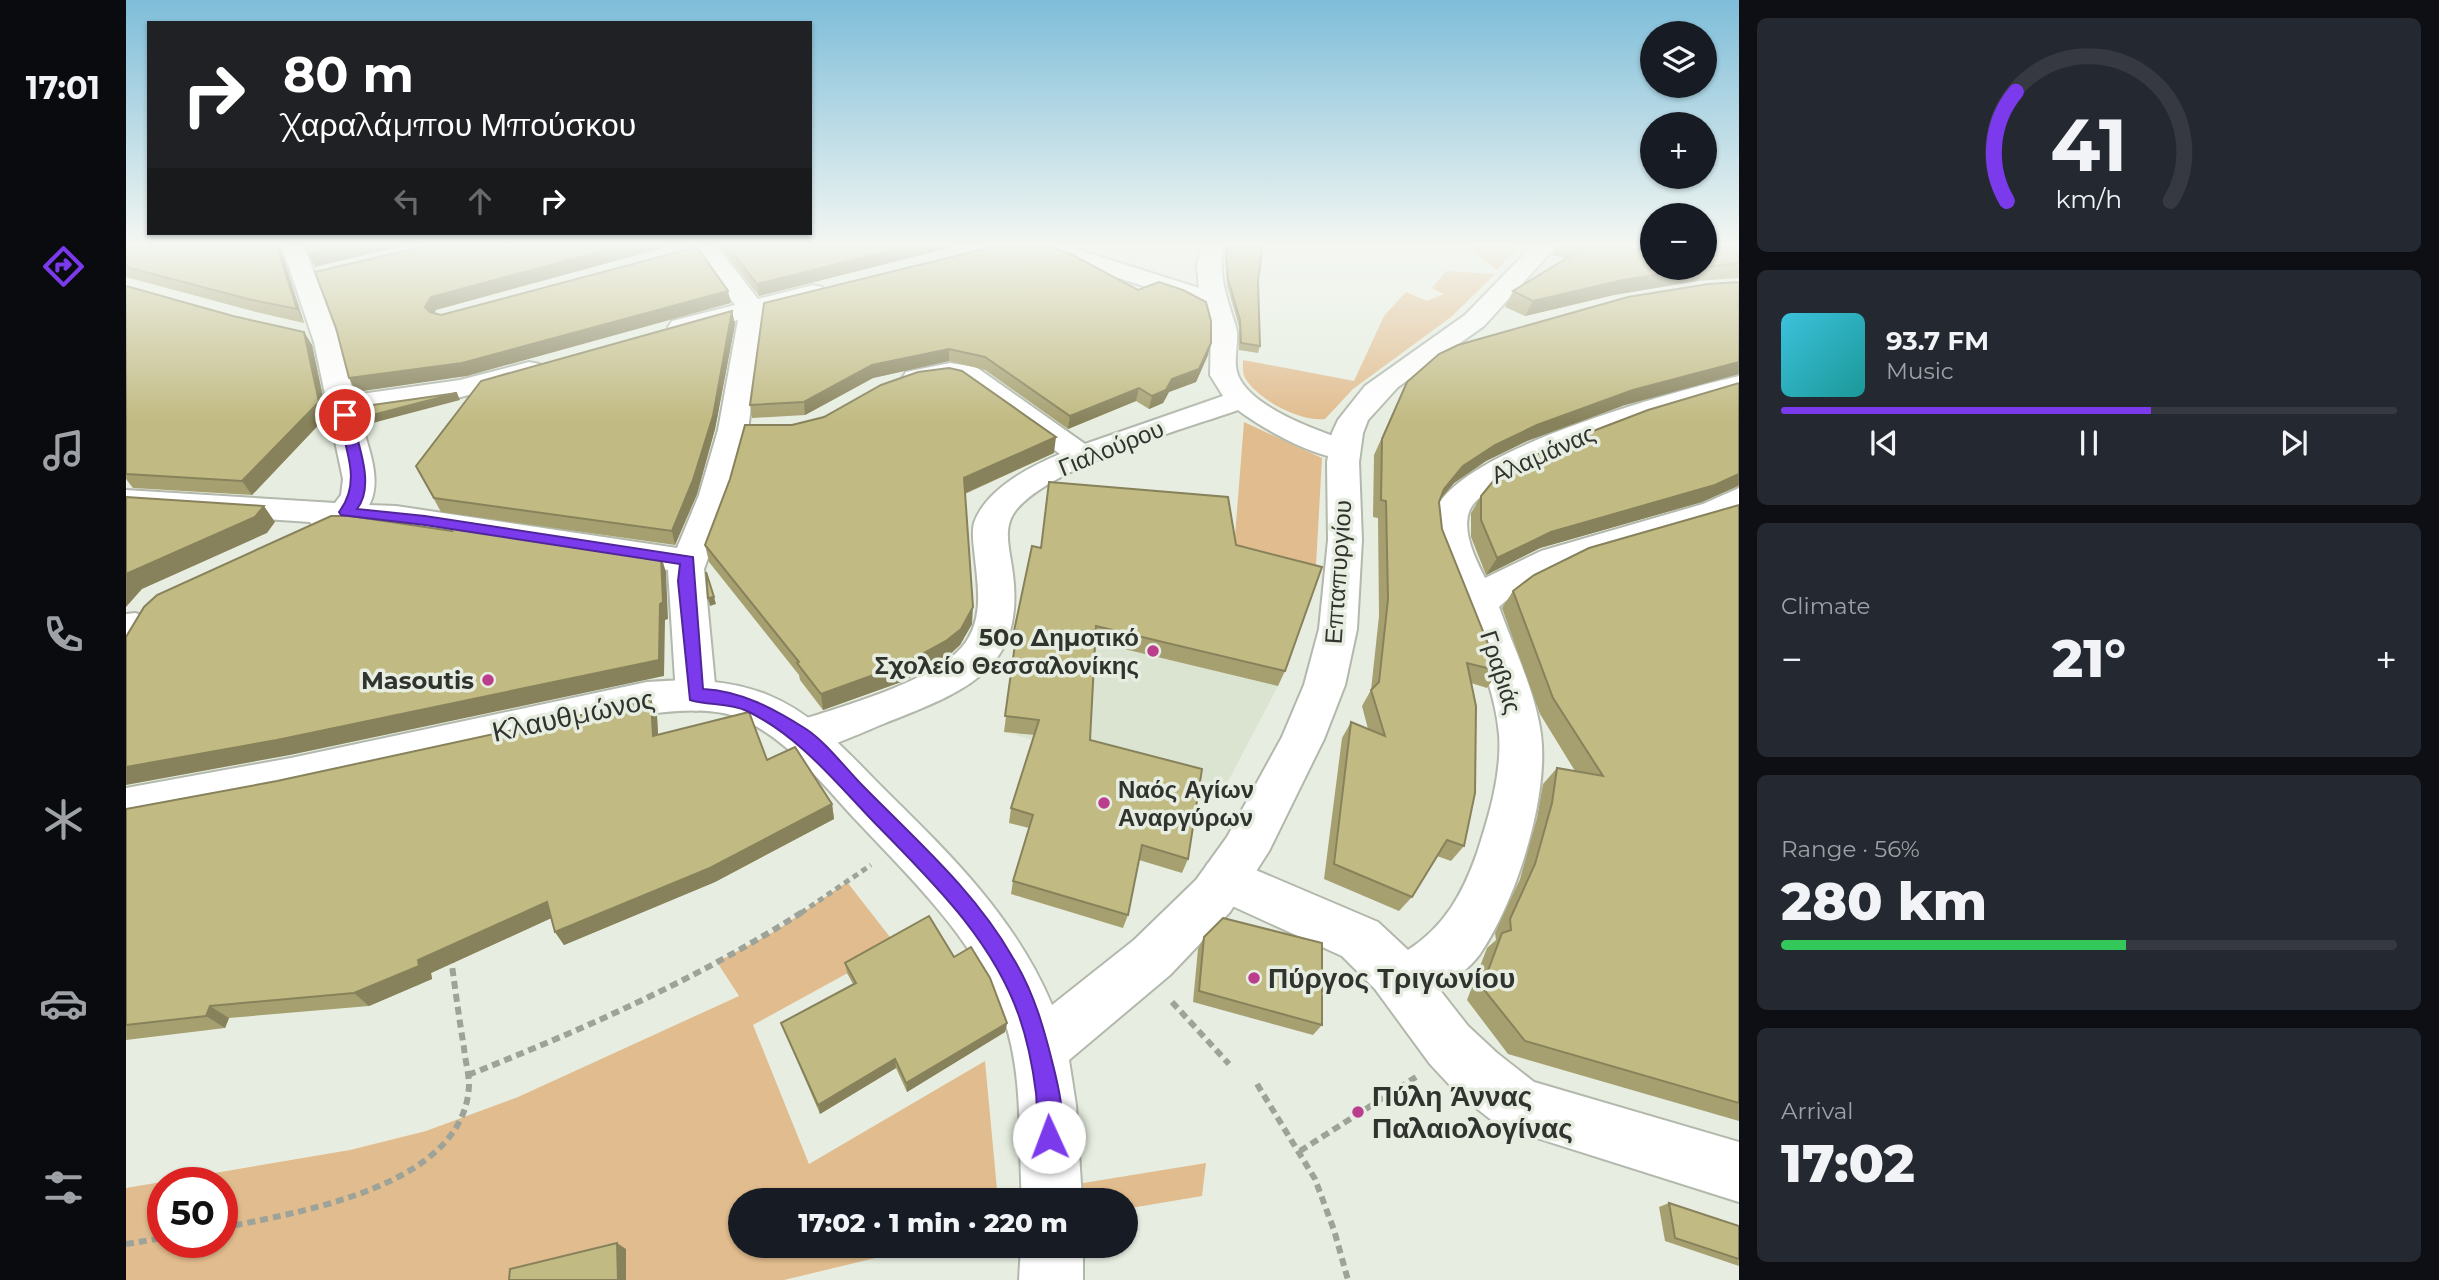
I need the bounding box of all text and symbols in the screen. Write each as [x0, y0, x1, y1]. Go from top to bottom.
map controls [1640, 21, 1717, 280]
button: layers [1640, 21, 1717, 98]
text: 80 m [283, 45, 414, 104]
icon: right [168, 49, 259, 140]
text: 17:01 [26, 68, 100, 107]
text: 41 [2051, 102, 2127, 190]
text: Χαραλάμπου Μπούσκου [283, 105, 636, 144]
button: + [1640, 112, 1717, 189]
icon: left [388, 182, 426, 220]
icon: ahead [461, 182, 499, 220]
icon: right [534, 182, 572, 220]
text: km/h [2056, 184, 2122, 214]
button: − [1640, 203, 1717, 280]
icon: directions [39, 242, 88, 291]
text: 93.7 FM [1886, 325, 1989, 357]
text: Music [1886, 357, 1954, 385]
pin [315, 385, 375, 445]
icon: arrive [326, 396, 364, 434]
street label: Γιαλούρου [1054, 414, 1168, 482]
street label: Αλαμάνας [1487, 418, 1599, 490]
icon: previous [1865, 424, 1903, 462]
icon: pause [2070, 424, 2108, 462]
icon: next [2275, 424, 2313, 462]
icon: music [39, 426, 88, 475]
street label: Επταπυργίου [1319, 499, 1357, 645]
text: Climate [1781, 592, 1870, 620]
icon: phone [39, 610, 88, 659]
place label: 50ο Δημοτικό Σχολείο Θεσσαλονίκης [875, 623, 1139, 680]
street label: Γραβιάς [1474, 627, 1528, 717]
text: 21° [2052, 627, 2126, 690]
text: − [1781, 636, 1803, 683]
text: + [2375, 636, 2397, 683]
marker: 50ο Δημοτικό Σχολείο Θεσσαλονίκης [1145, 643, 1161, 659]
place label: Masoutis [361, 666, 474, 695]
marker: Masoutis [480, 672, 496, 688]
street label: Κλαυθμώνος [489, 681, 657, 749]
place label: Ναός Αγίων Αναργύρων [1118, 775, 1254, 832]
icon: climate [39, 795, 88, 844]
marker: Ναός Αγίων Αναργύρων [1096, 795, 1112, 811]
text: Range · 56% [1781, 835, 1920, 863]
text: 280 km [1781, 870, 1987, 933]
place label: Πύργος Τριγωνίου [1268, 961, 1515, 995]
marker: Πύργος Τριγωνίου [1246, 970, 1262, 986]
icon: car [39, 979, 88, 1028]
place label: Πύλη Άννας Παλαιολογίνας [1372, 1079, 1573, 1145]
text: Arrival [1781, 1097, 1854, 1125]
position arrow [1012, 1100, 1086, 1174]
marker: Πύλη Άννας Παλαιολογίνας [1350, 1104, 1366, 1120]
text: 17:02 [1781, 1132, 1915, 1195]
icon: filters [39, 1163, 88, 1212]
speed limit sign: 50 [147, 1167, 238, 1258]
text: 17:02 · 1 min · 220 m [798, 1207, 1068, 1239]

